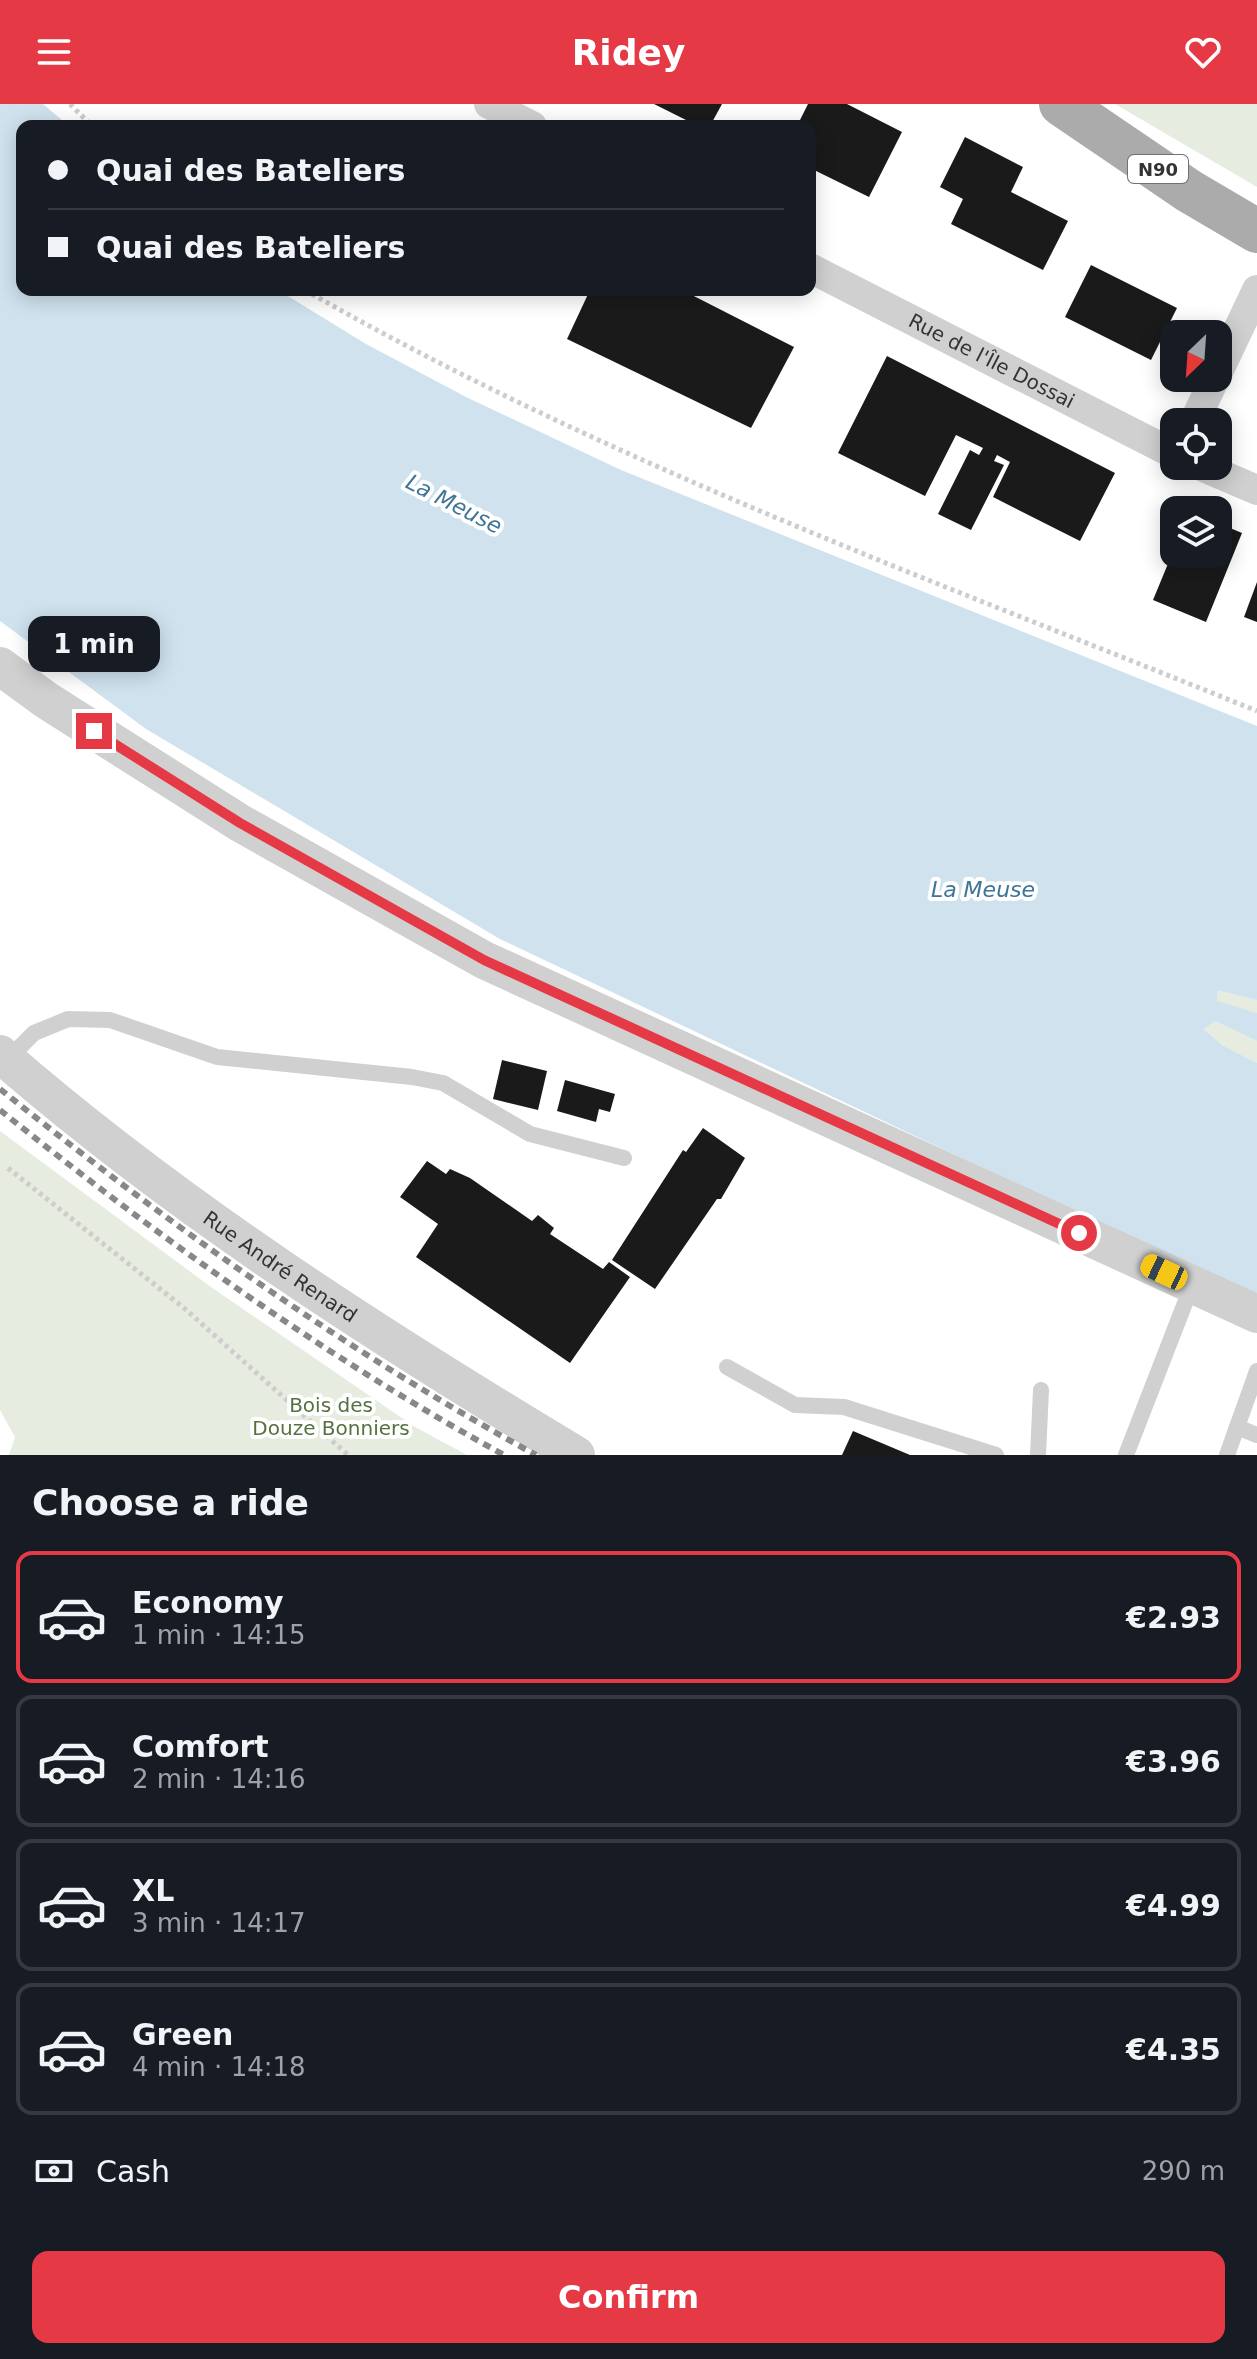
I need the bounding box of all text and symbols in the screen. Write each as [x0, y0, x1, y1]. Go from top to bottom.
icon: menu [32, 30, 76, 74]
icon: heart [1181, 30, 1225, 74]
text: Ridey [572, 32, 685, 73]
text: Quai des Bateliers [96, 153, 405, 188]
road number: N90 [1128, 155, 1188, 183]
text: Quai des Bateliers [96, 230, 405, 265]
street label: Rue de l'Île Dossai [905, 308, 1079, 413]
north arrow [1160, 320, 1232, 392]
map controls [1160, 320, 1232, 568]
button: locate [1160, 408, 1232, 480]
water label: La Meuse [402, 469, 506, 539]
button: layers [1160, 496, 1232, 568]
callout: 1 min [28, 615, 160, 671]
text: 1 min [53, 629, 135, 659]
route end [76, 713, 112, 749]
water label: La Meuse [931, 877, 1035, 902]
street label: Rue André Renard [199, 1206, 362, 1328]
route start [1061, 1215, 1097, 1251]
car [1137, 1251, 1191, 1293]
park label: Bois des Douze Bonniers [252, 1393, 410, 1440]
text: Choose a ride [32, 1482, 309, 1523]
icon: car [36, 1581, 108, 1653]
text: Economy [132, 1585, 284, 1620]
text: €2.93 [1126, 1600, 1221, 1635]
text: 1 min · 14:15 [132, 1620, 306, 1650]
icon: car [36, 1725, 108, 1797]
text: Comfort [132, 1729, 269, 1764]
text: €3.96 [1126, 1744, 1221, 1779]
text: 2 min · 14:16 [132, 1764, 306, 1794]
icon: car [36, 1869, 108, 1941]
text: XL [132, 1873, 174, 1908]
text: €4.99 [1126, 1888, 1221, 1923]
text: 3 min · 14:17 [132, 1908, 306, 1938]
icon: car [36, 2013, 108, 2085]
text: Green [132, 2017, 233, 2052]
text: €4.35 [1126, 2032, 1221, 2067]
text: 4 min · 14:18 [132, 2052, 306, 2082]
icon: cash [32, 2149, 76, 2193]
text: Cash [96, 2154, 170, 2189]
text: 290 m [1142, 2156, 1225, 2186]
button: Confirm [32, 2251, 1225, 2343]

